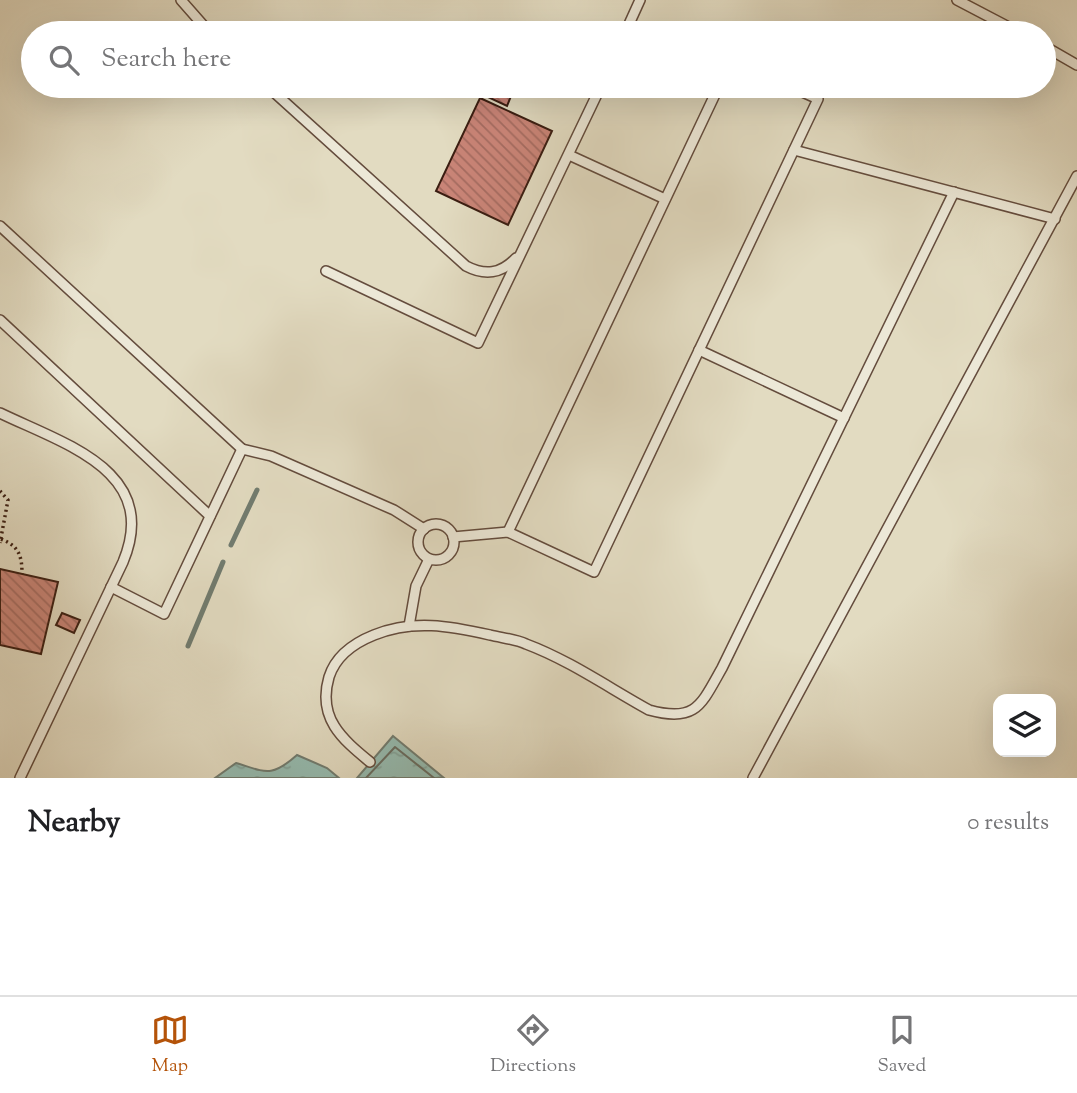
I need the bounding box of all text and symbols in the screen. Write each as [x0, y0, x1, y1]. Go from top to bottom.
search box [21, 21, 1056, 98]
icon: search [45, 41, 83, 79]
text: Search here [101, 41, 231, 78]
map controls [993, 694, 1056, 757]
button: layers [993, 694, 1056, 757]
text: Nearby [28, 802, 120, 845]
text: 0 results [967, 807, 1049, 840]
tab: Map [151, 1011, 189, 1080]
tab: Directions [490, 1011, 576, 1080]
tab: Saved [877, 1011, 926, 1080]

